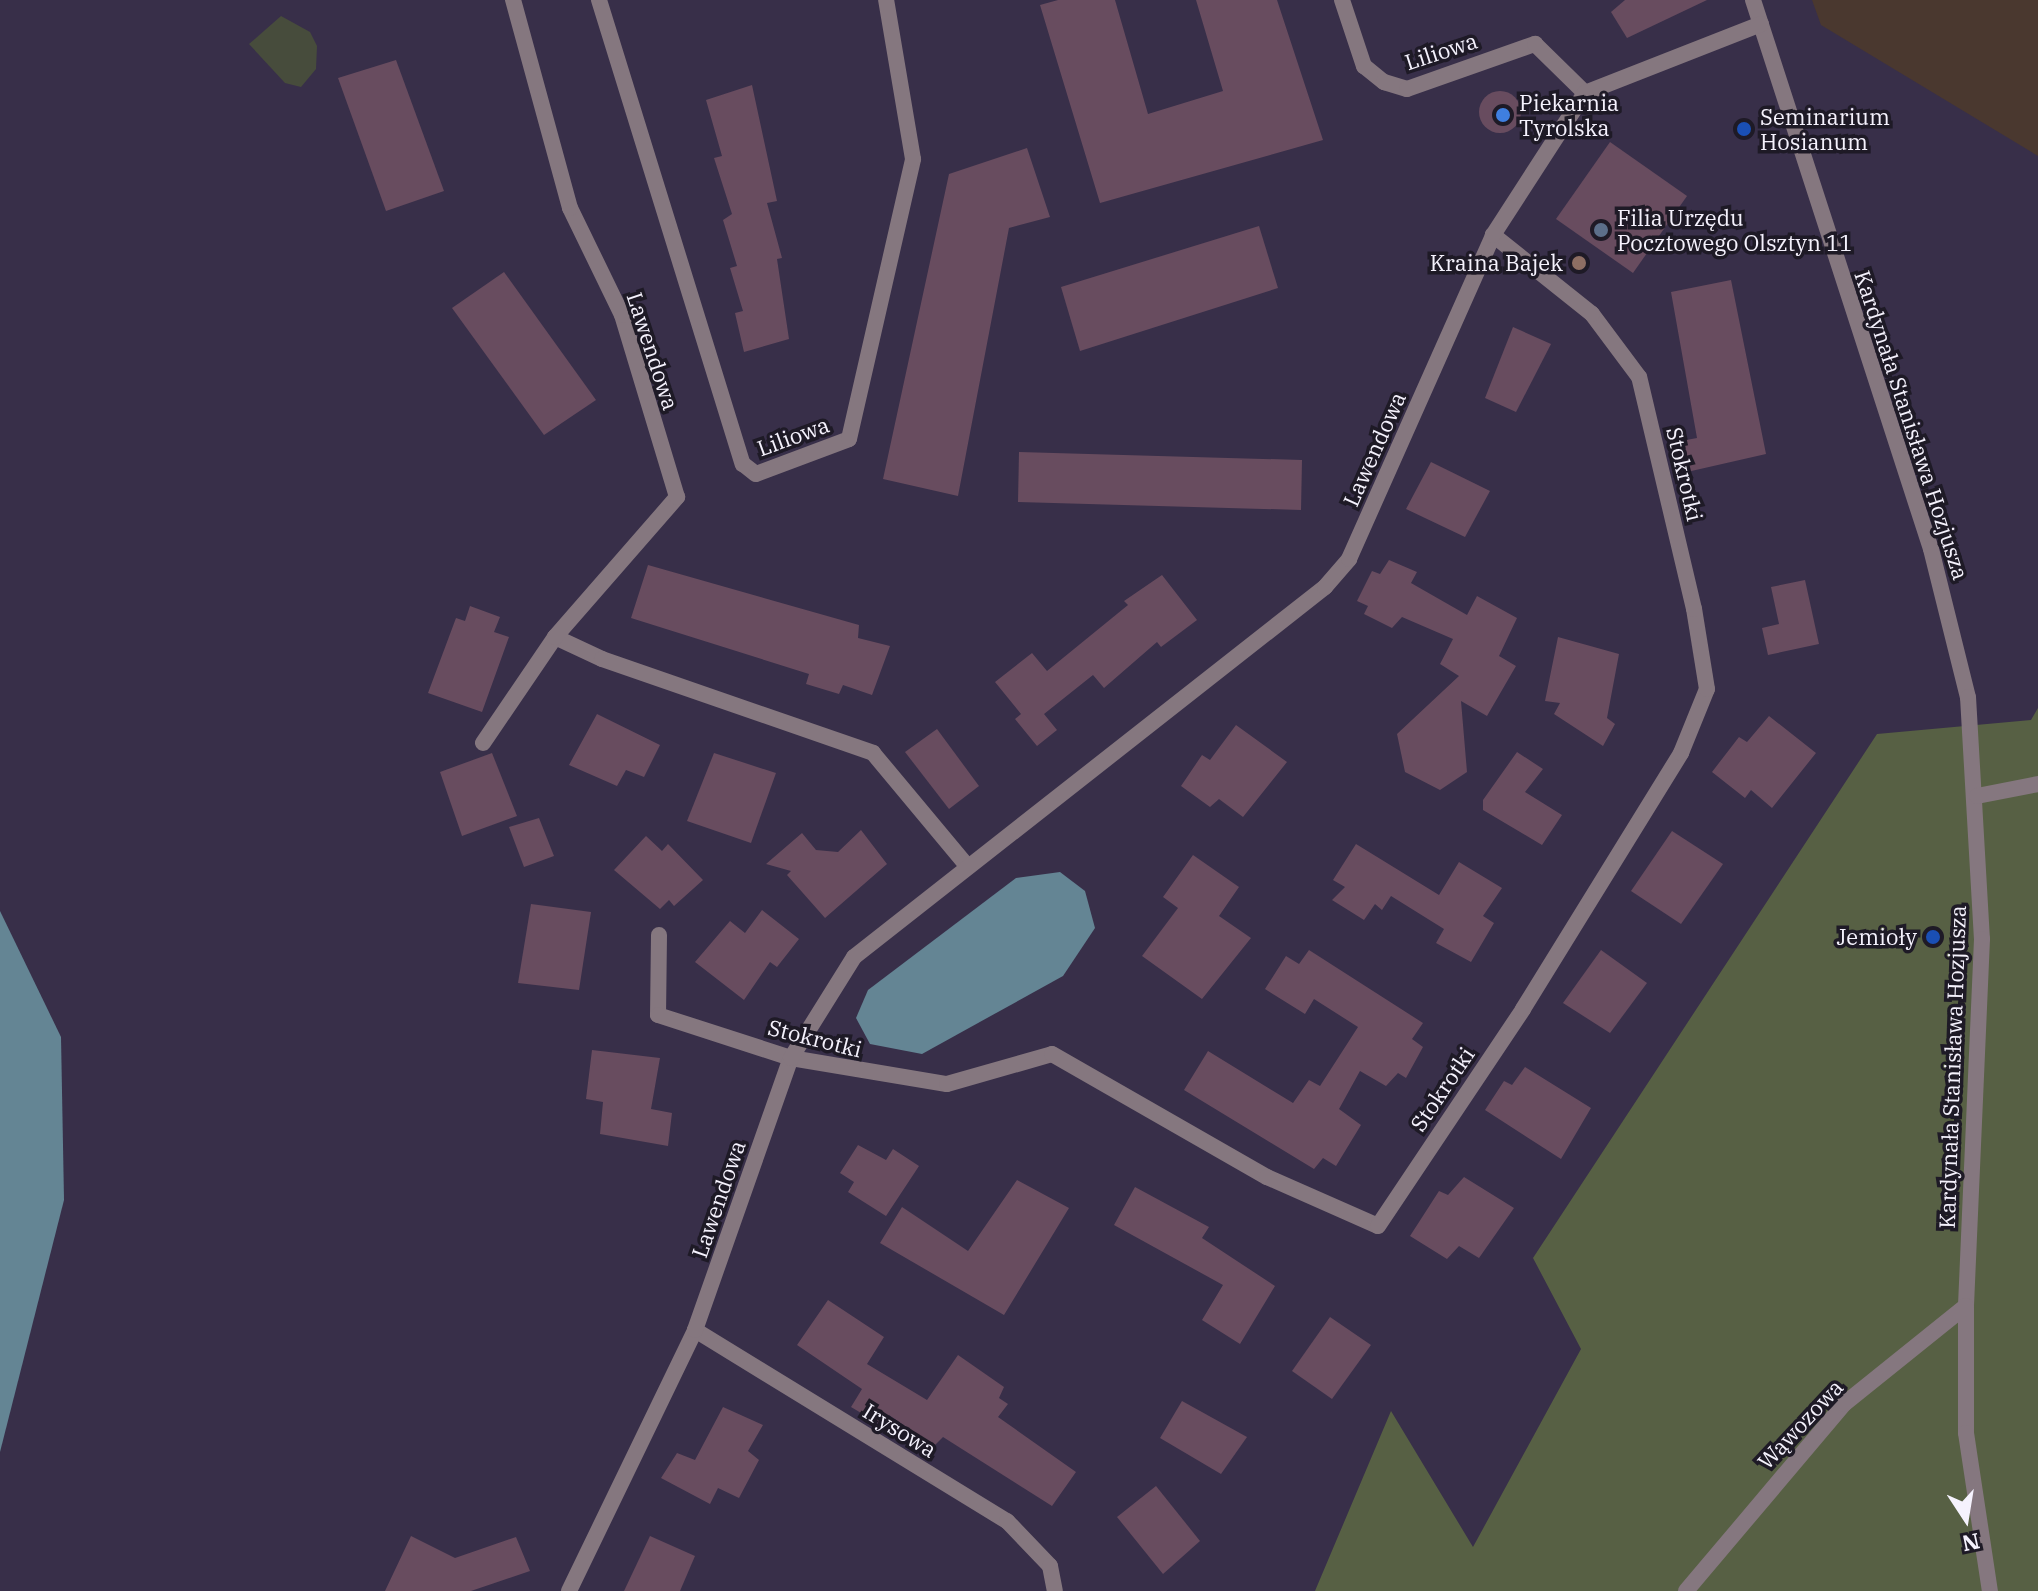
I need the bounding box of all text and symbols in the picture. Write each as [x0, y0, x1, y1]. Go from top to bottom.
street label: Liliowa [1401, 27, 1481, 75]
place label: Piekarnia Tyrolska [1519, 89, 1619, 140]
place label: Seminarium Hosianum [1760, 103, 1890, 154]
marker: Piekarnia Tyrolska [1494, 106, 1512, 124]
marker: Seminarium Hosianum [1735, 120, 1753, 138]
place label: Filia Urzędu Pocztowego Olsztyn 11 [1617, 204, 1852, 256]
marker: Filia Urzędu Pocztowego Olsztyn 11 [1592, 221, 1610, 239]
place label: Kraina Bajek [1430, 250, 1563, 276]
marker: Kraina Bajek [1570, 254, 1588, 272]
street label: Kardynała Stanisława Hozjusza [1849, 267, 1975, 583]
street label: Lawendowa [622, 289, 684, 413]
street label: Lawendowa [1337, 388, 1411, 510]
street label: Liliowa [753, 411, 833, 461]
street label: Stokrotki [1661, 424, 1709, 524]
street label: Kardynała Stanisława Hozjusza [1933, 905, 1971, 1229]
place label: Jemioły [1837, 924, 1917, 950]
marker: Jemioły [1924, 928, 1942, 946]
street label: Stokrotki [765, 1014, 865, 1062]
street label: Stokrotki [1404, 1042, 1480, 1136]
street label: Lawendowa [686, 1137, 750, 1261]
street label: Wąwozowa [1752, 1374, 1848, 1474]
street label: Irysowa [858, 1397, 942, 1463]
north arrow [1926, 1479, 2006, 1559]
text: N [1960, 1527, 1983, 1559]

